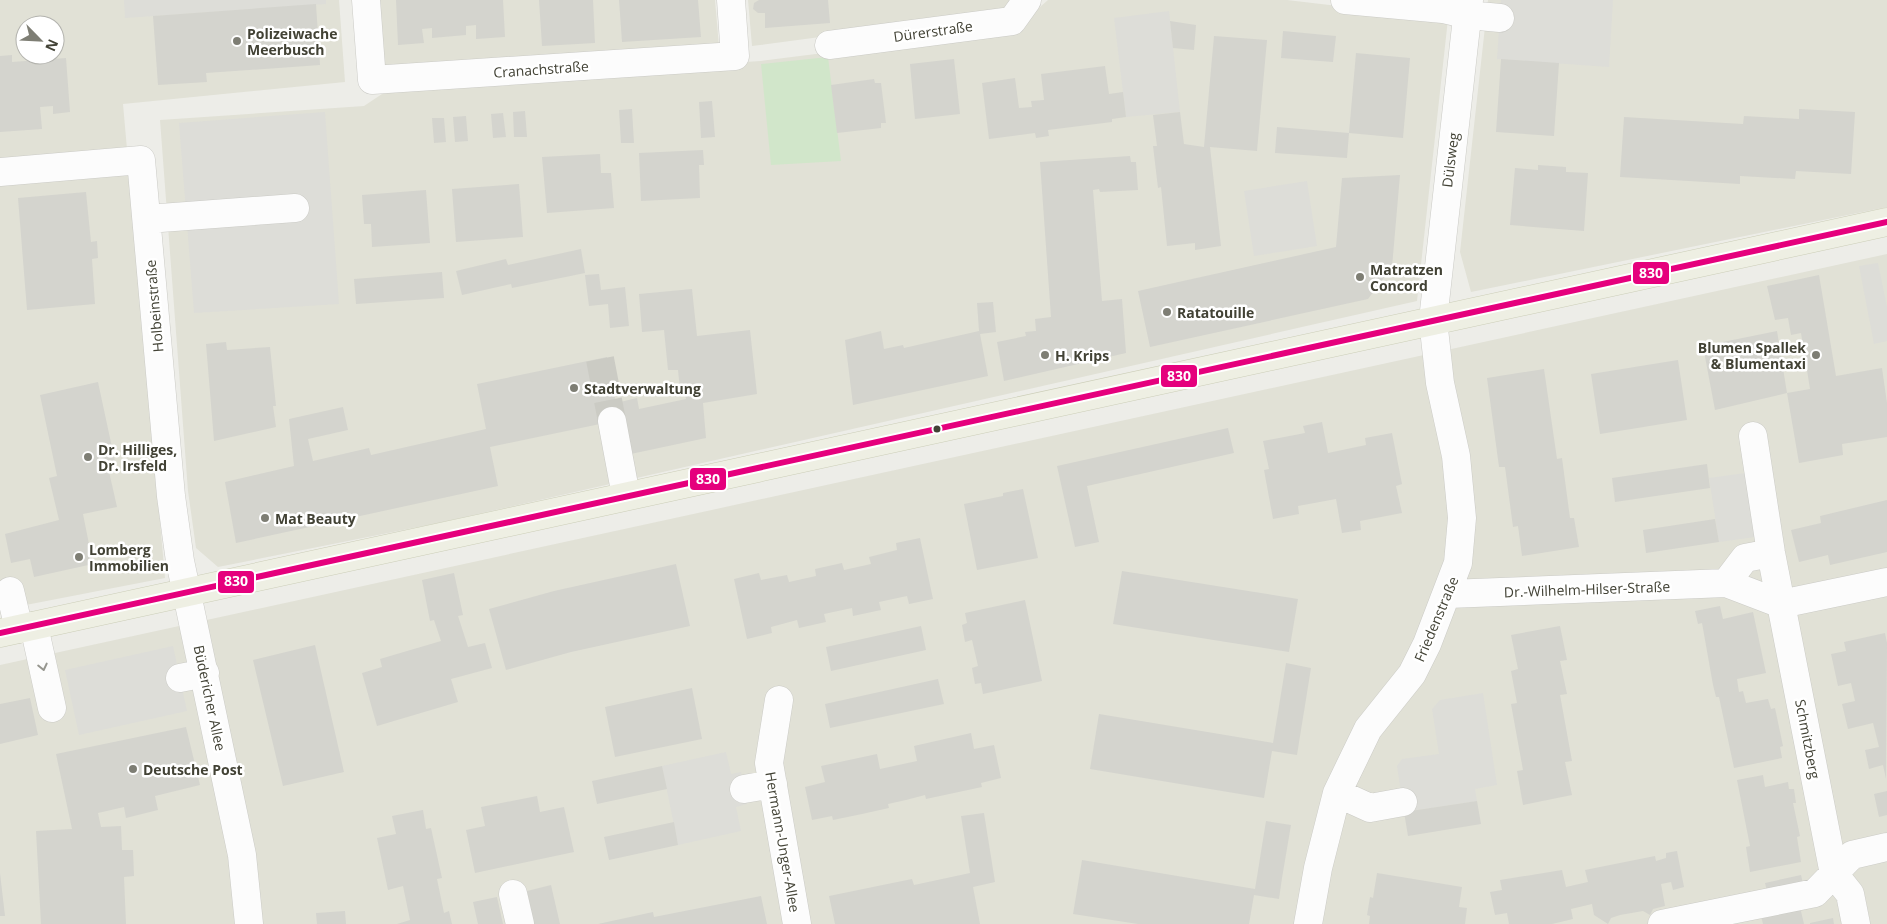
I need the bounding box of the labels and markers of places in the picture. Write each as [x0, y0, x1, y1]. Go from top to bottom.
place label: Polizeiwache Meerbusch [247, 24, 338, 59]
marker: Polizeiwache Meerbusch [231, 35, 243, 47]
place label: Matratzen Concord [1370, 260, 1443, 295]
marker: Matratzen Concord [1354, 271, 1366, 283]
place label: Ratatouille [1177, 303, 1254, 322]
marker: Ratatouille [1161, 306, 1173, 318]
place label: Blumen Spallek & Blumentaxi [1698, 338, 1806, 373]
place label: H. Krips [1055, 346, 1109, 365]
marker: H. Krips [1039, 349, 1051, 361]
marker: Blumen Spallek & Blumentaxi [1810, 349, 1822, 361]
place label: Stadtverwaltung [584, 379, 701, 398]
marker: Stadtverwaltung [568, 382, 580, 394]
unlabelled marker [932, 424, 942, 434]
place label: Dr. Hilliges, Dr. Irsfeld [98, 440, 177, 475]
marker: Dr. Hilliges, Dr. Irsfeld [82, 451, 94, 463]
place label: Mat Beauty [275, 509, 356, 528]
marker: Mat Beauty [259, 512, 271, 524]
place label: Lomberg Immobilien [89, 540, 169, 575]
marker: Lomberg Immobilien [73, 551, 85, 563]
place label: Deutsche Post [143, 760, 243, 779]
marker: Deutsche Post [127, 763, 139, 775]

